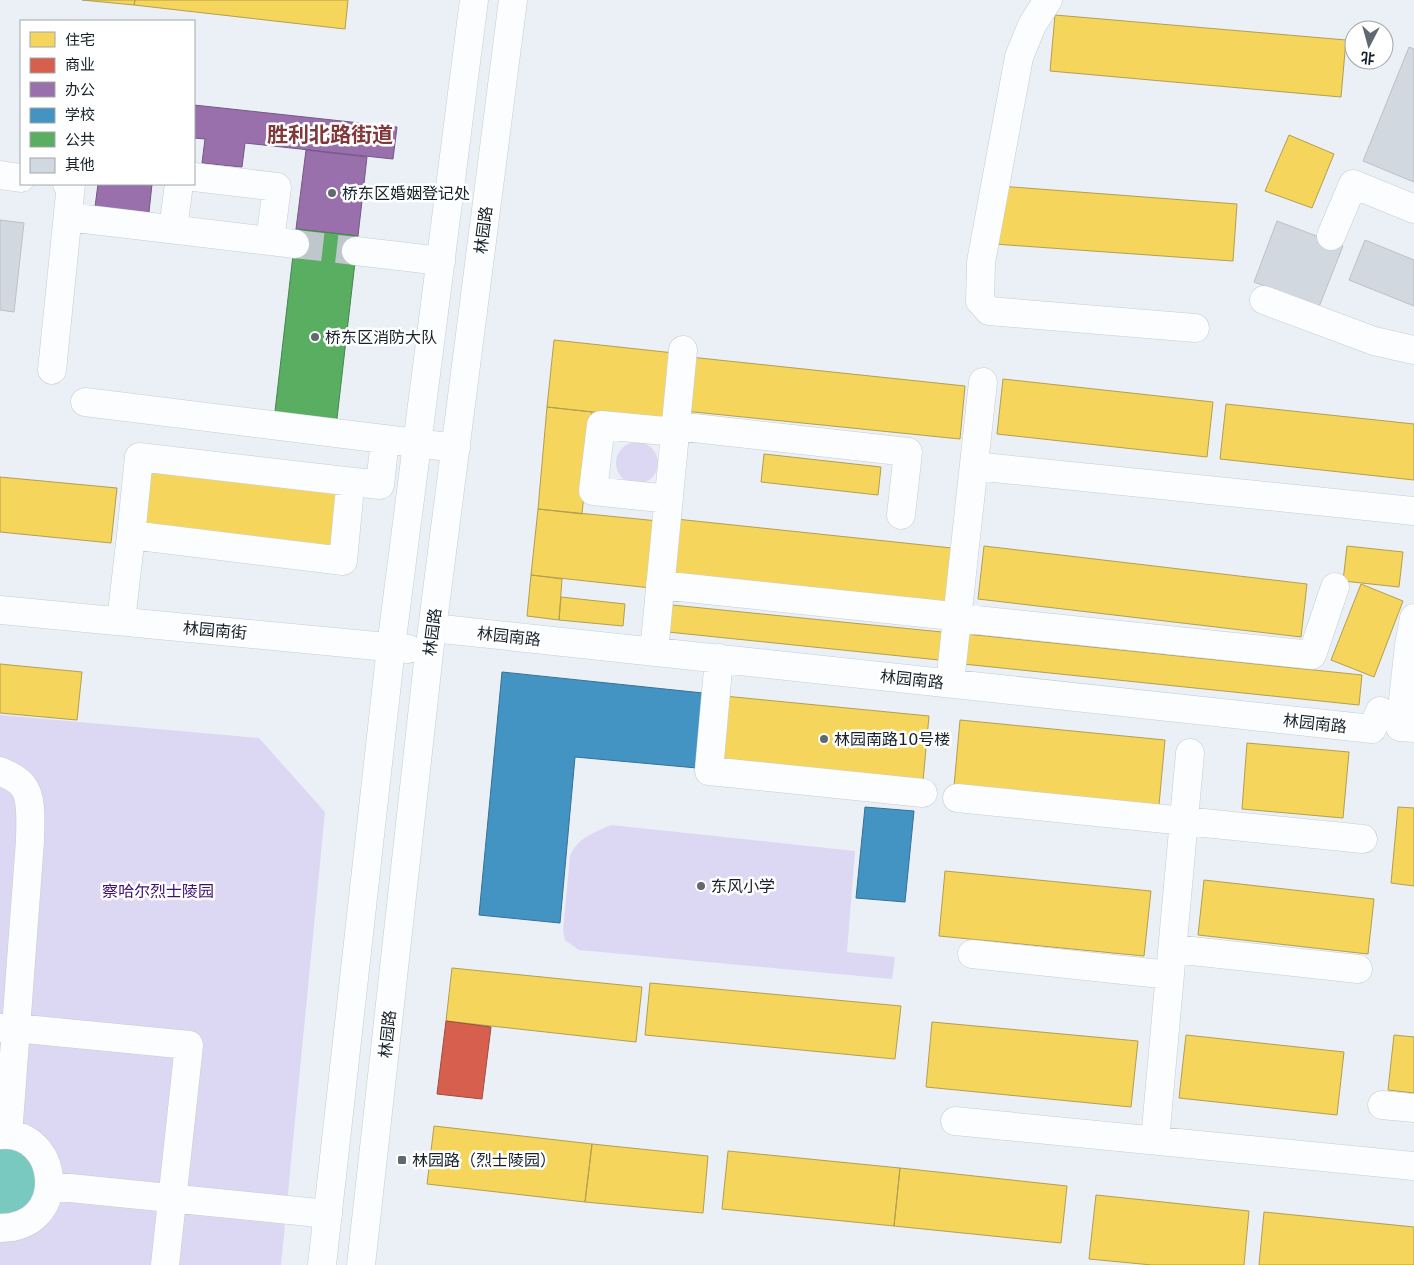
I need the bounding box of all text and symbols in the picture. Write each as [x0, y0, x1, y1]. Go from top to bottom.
legend [20, 20, 195, 185]
north arrow [1344, 20, 1394, 70]
text: 住宅 [65, 31, 95, 49]
text: 北 [1360, 49, 1375, 67]
text: 商业 [65, 56, 95, 74]
text: 办公 [65, 81, 95, 99]
text: 学校 [65, 106, 95, 124]
district label: 胜利北路街道 [267, 123, 393, 147]
text: 公共 [65, 131, 95, 149]
text: 其他 [65, 156, 95, 174]
place label: 桥东区婚姻登记处 [342, 184, 470, 203]
marker: 桥东区婚姻登记处 [326, 187, 338, 199]
street label: 林园路 [471, 205, 496, 255]
place label: 桥东区消防大队 [325, 328, 437, 347]
marker: 桥东区消防大队 [309, 331, 321, 343]
street label: 林园路 [420, 607, 445, 657]
street label: 林园南街 [182, 618, 248, 643]
street label: 林园南路 [476, 624, 542, 649]
street label: 林园南路 [879, 667, 945, 692]
street label: 林园南路 [1282, 711, 1348, 736]
place label: 林园南路10号楼 [834, 730, 950, 749]
marker: 林园南路10号楼 [818, 733, 830, 745]
place label: 东风小学 [711, 877, 775, 896]
marker: 东风小学 [695, 880, 707, 892]
park label: 察哈尔烈士陵园 [102, 882, 214, 901]
street label: 林园路 [376, 1009, 399, 1059]
place label: 林园路（烈士陵园） [412, 1151, 556, 1170]
marker: 林园路（烈士陵园） [396, 1154, 408, 1166]

